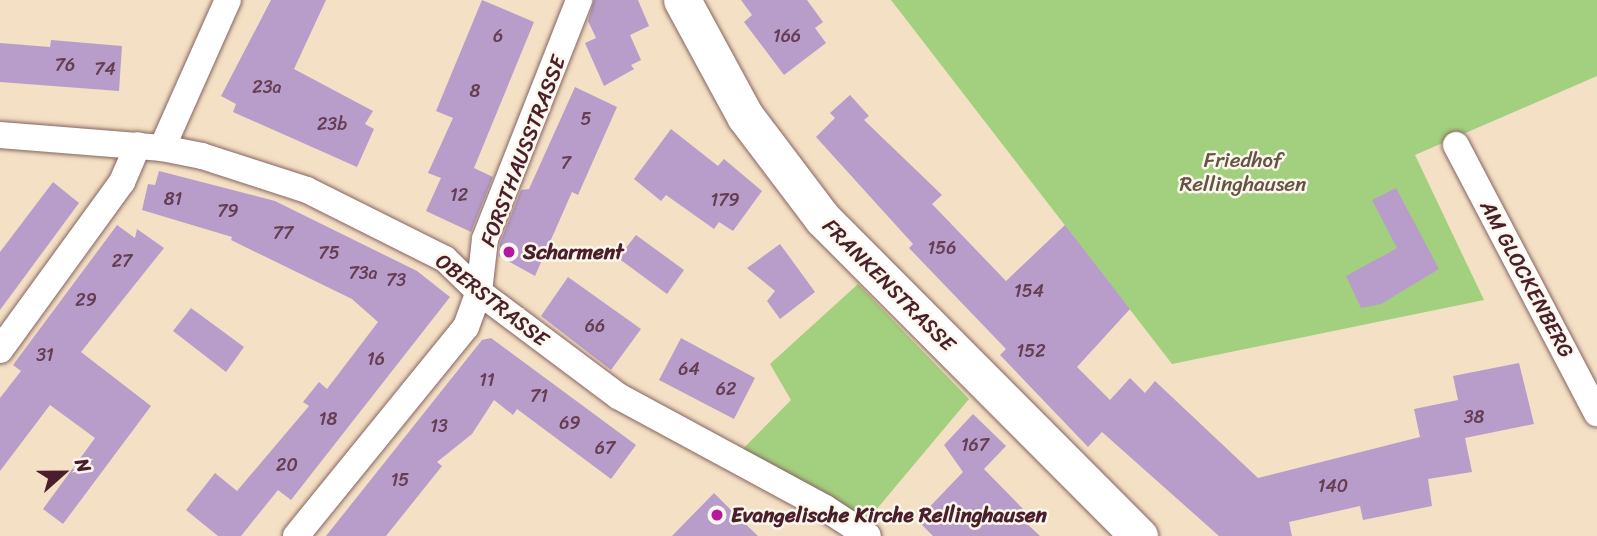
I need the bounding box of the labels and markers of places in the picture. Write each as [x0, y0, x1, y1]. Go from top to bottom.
place label: Scharment [523, 239, 624, 265]
marker: Scharment [501, 244, 517, 260]
place label: Evangelische Kirche Rellinghausen [731, 502, 1047, 528]
marker: Evangelische Kirche Rellinghausen [709, 507, 725, 523]

